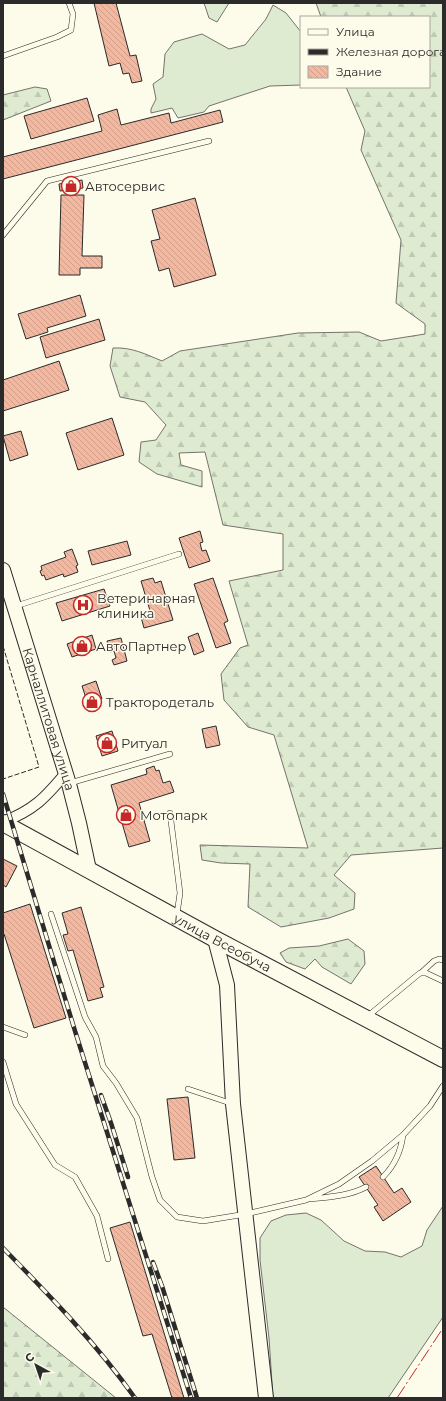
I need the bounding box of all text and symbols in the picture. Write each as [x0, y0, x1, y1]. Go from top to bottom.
legend [300, 16, 430, 88]
text: Улица [336, 24, 375, 39]
text: Железная дорога [336, 44, 446, 59]
text: Здание [336, 64, 382, 79]
shop icon: Автосервис [60, 175, 82, 197]
place label: Автосервис [85, 178, 165, 194]
place label: Ветеринарная клиника [97, 590, 196, 621]
hospital icon: Ветеринарная клиника [72, 594, 94, 616]
shop icon: АвтоПартнер [71, 635, 93, 657]
place label: АвтоПартнер [96, 638, 187, 654]
street label: Карналлитовая улица [19, 646, 78, 792]
shop icon: Трактородеталь [81, 691, 103, 713]
place label: Трактородеталь [106, 694, 214, 710]
shop icon: Ритуал [96, 732, 118, 754]
place label: Ритуал [121, 735, 168, 751]
shop icon: Мотопарк [115, 804, 137, 826]
place label: Мотопарк [140, 807, 208, 823]
street label: улица Всеобуча [170, 909, 274, 975]
north arrow [16, 1345, 56, 1385]
text: С [22, 1349, 37, 1365]

